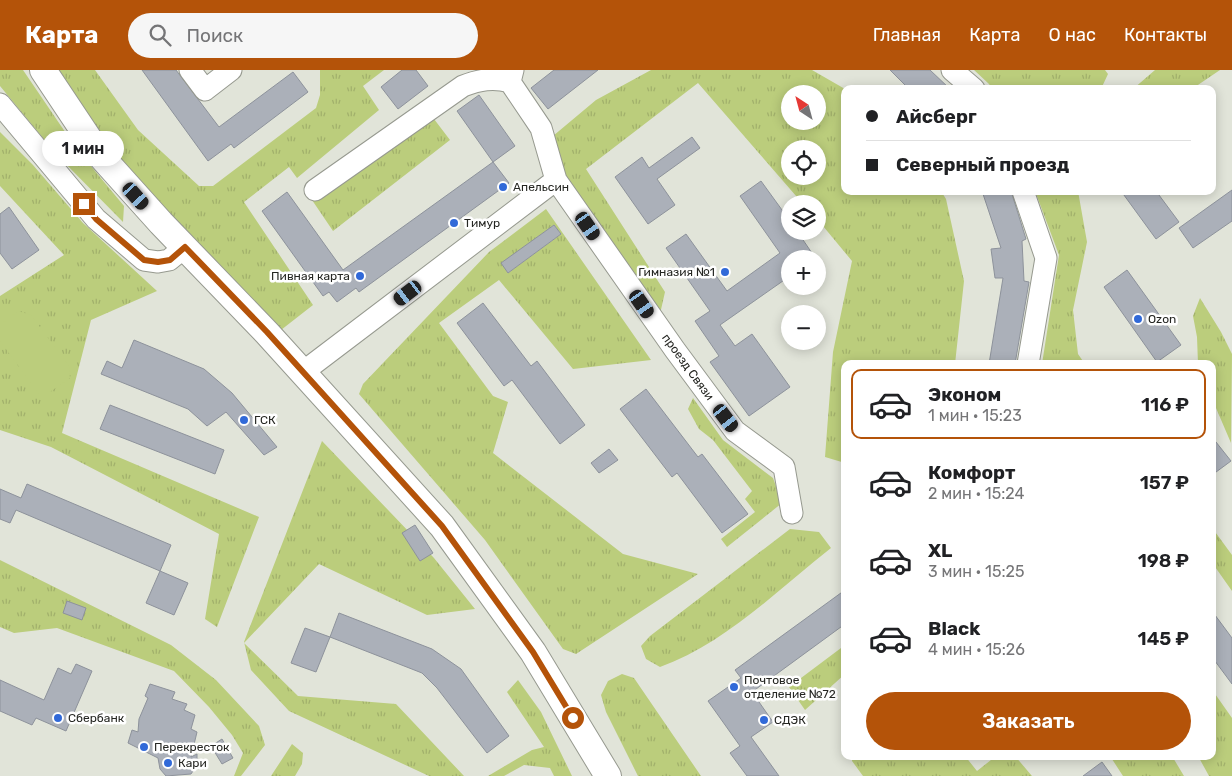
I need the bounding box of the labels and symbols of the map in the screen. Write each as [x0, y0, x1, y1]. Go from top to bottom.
north arrow [781, 85, 826, 130]
callout: 1 мин [43, 132, 125, 166]
car [120, 180, 151, 212]
place label: Апельсин [513, 180, 569, 194]
marker: Апельсин [497, 181, 509, 193]
route end [73, 193, 95, 215]
car [573, 209, 602, 243]
place label: Тимур [464, 216, 500, 230]
marker: Тимур [448, 217, 460, 229]
place label: Гимназия №1 [638, 265, 715, 279]
marker: Гимназия №1 [719, 266, 731, 278]
place label: Пивная карта [271, 269, 350, 283]
marker: Пивная карта [354, 270, 366, 282]
car [391, 278, 424, 308]
car [627, 287, 656, 321]
place label: Ozon [1148, 312, 1176, 326]
marker: Ozon [1132, 313, 1144, 325]
street label: проезд Связи [659, 331, 717, 403]
car [710, 402, 741, 434]
place label: ГСК [254, 413, 276, 427]
marker: ГСК [238, 414, 250, 426]
place label: Почтовое отделение №72 [744, 673, 836, 701]
marker: Почтовое отделение №72 [728, 681, 740, 693]
route start [562, 707, 584, 729]
place label: Сбербанк [68, 711, 125, 725]
marker: Сбербанк [52, 712, 64, 724]
place label: СДЭК [774, 713, 806, 727]
marker: СДЭК [758, 714, 770, 726]
place label: Перекресток [154, 740, 230, 754]
marker: Перекресток [138, 741, 150, 753]
place label: Кари [178, 756, 207, 770]
marker: Кари [162, 757, 174, 769]

